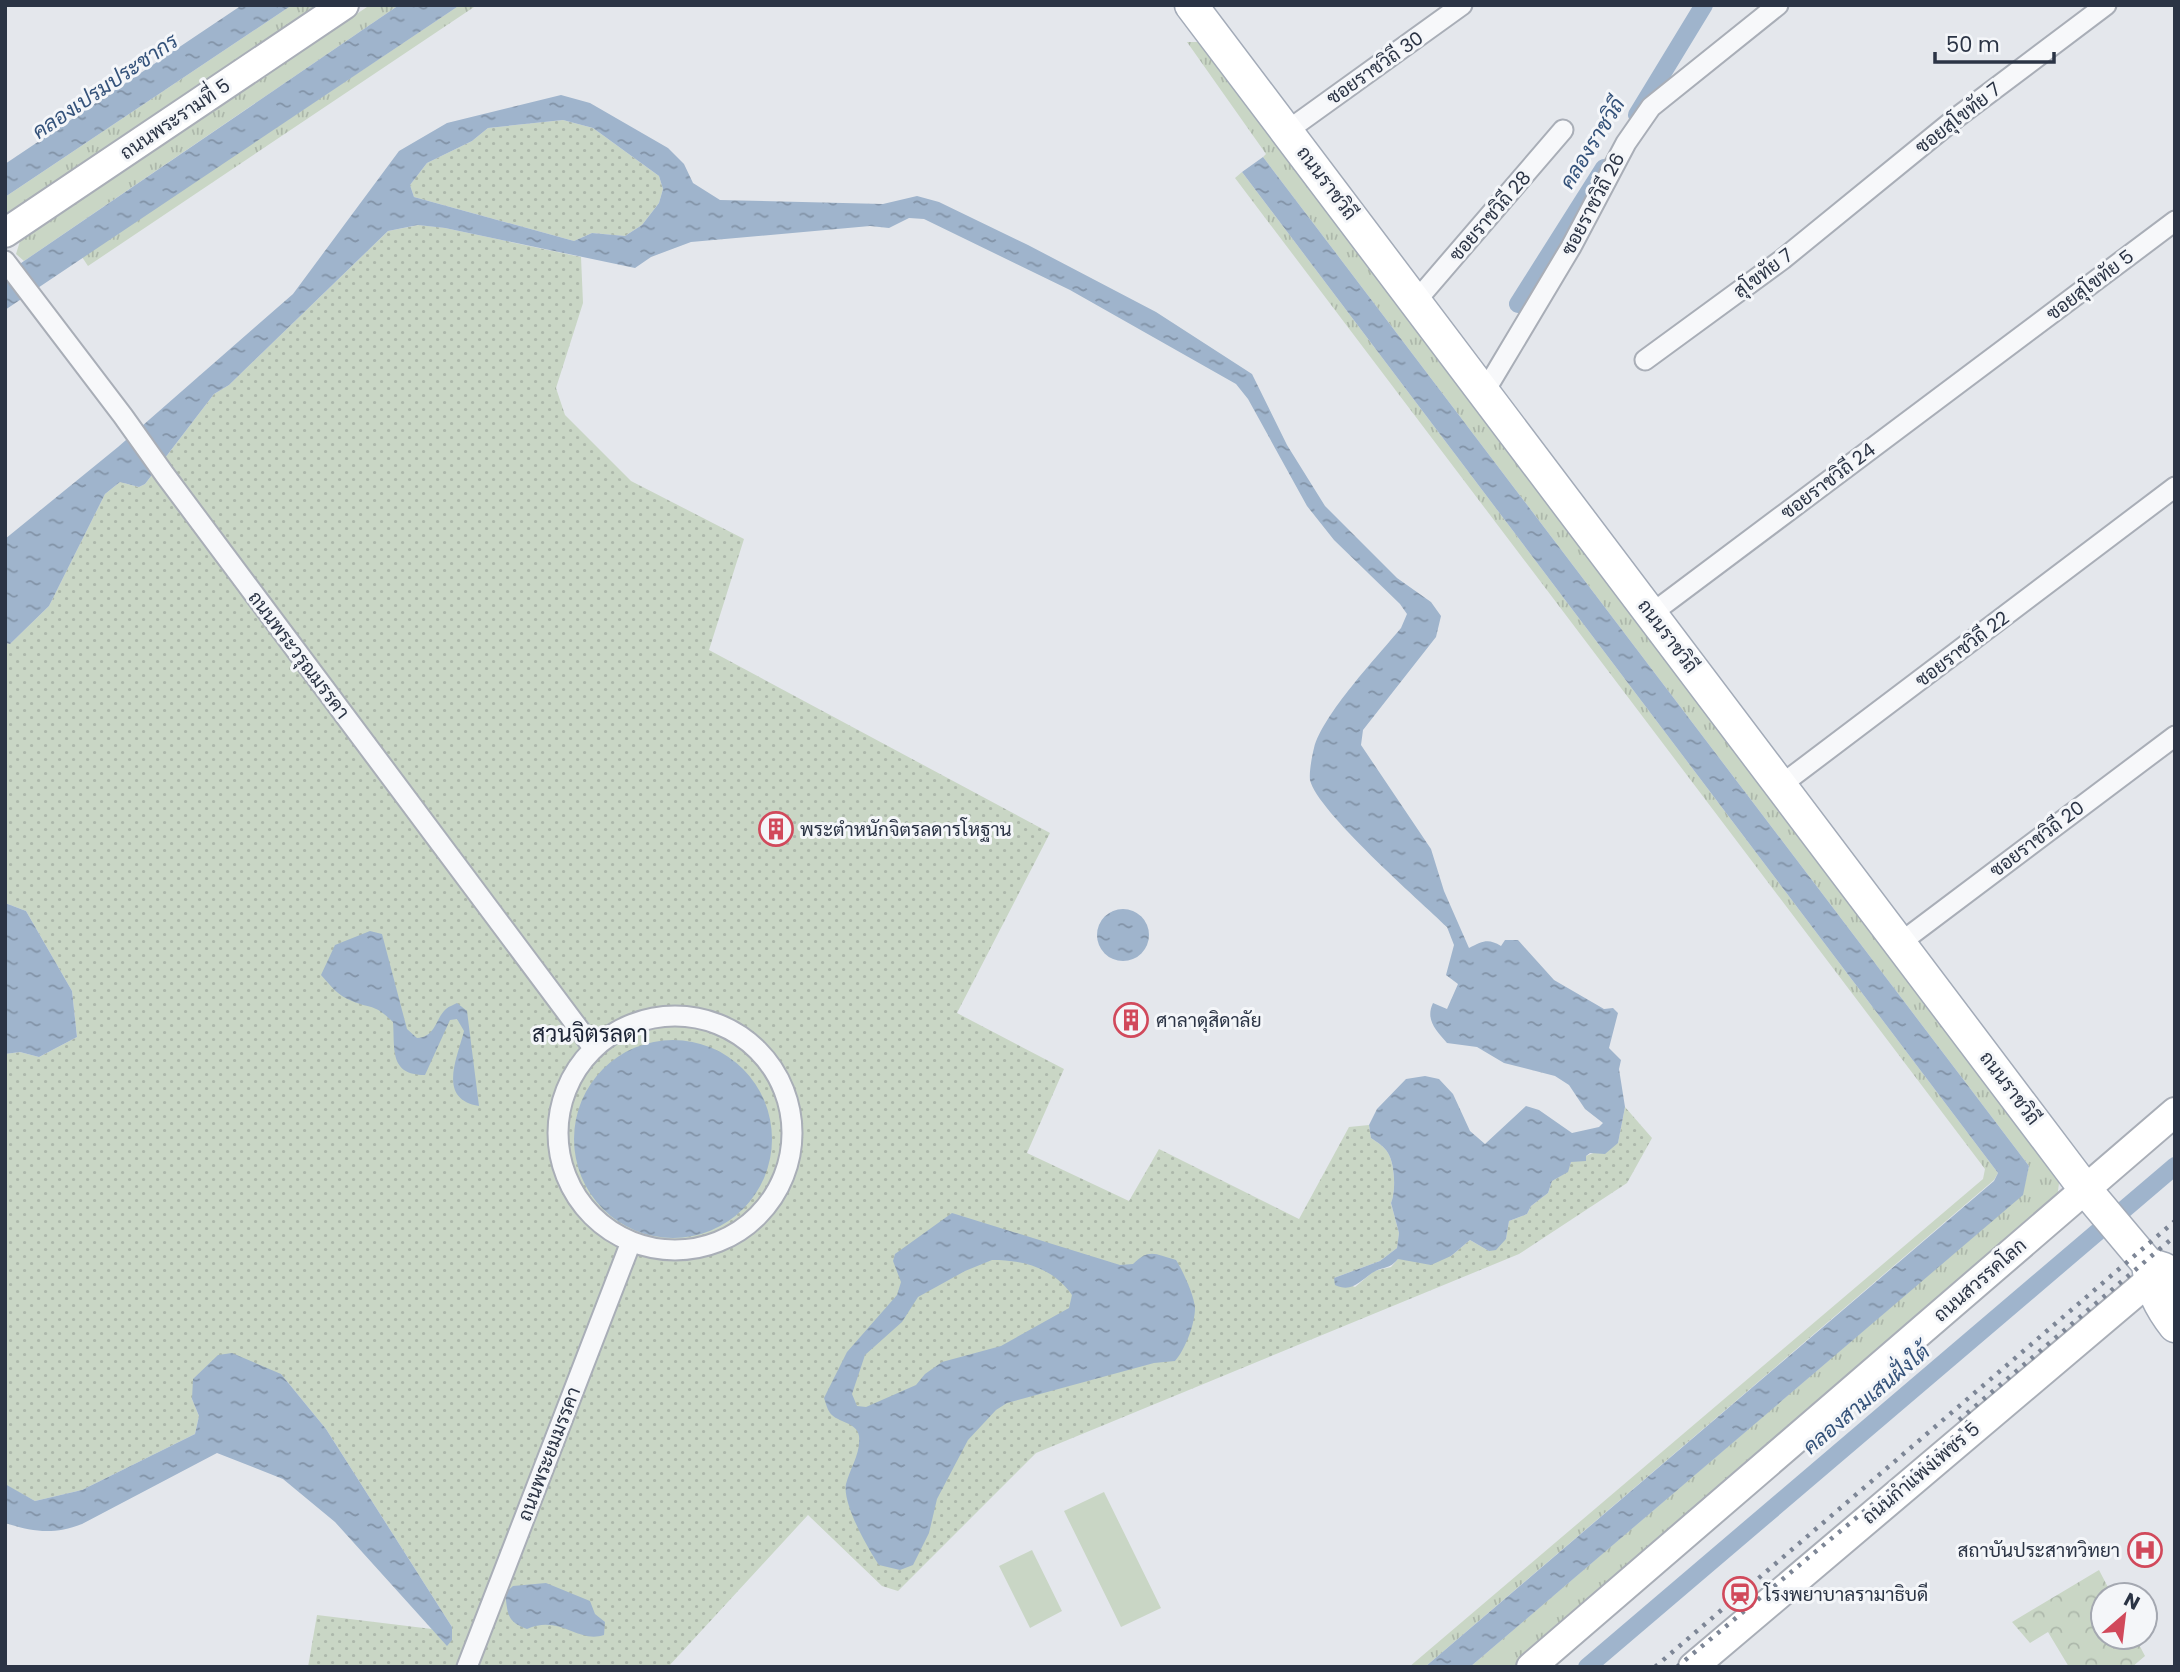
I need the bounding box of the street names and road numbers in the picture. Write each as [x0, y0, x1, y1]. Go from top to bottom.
street label: ซอยราชวิถี 30 [1321, 25, 1429, 111]
street label: ถนนพระรามที่ 5 [112, 69, 236, 166]
street label: ซอยสุโขทัย 7 [1909, 76, 2007, 160]
street label: ถนนราชวิถี [1290, 141, 1364, 225]
street label: ซอยราชวิถี 26 [1555, 148, 1631, 260]
street label: ซอยราชวิถี 28 [1443, 165, 1537, 267]
street label: สุโขทัย 7 [1728, 242, 1798, 304]
street label: ซอยสุโขทัย 5 [2041, 243, 2139, 327]
street label: ซอยราชวิถี 24 [1775, 436, 1881, 526]
street label: ถนนพระวรุณมรรคา [242, 585, 356, 725]
street label: ถนนราชวิถี [1631, 594, 1705, 678]
street label: ซอยราชวิถี 22 [1909, 605, 2015, 693]
street label: ซอยราชวิถี 20 [1984, 794, 2090, 884]
street label: ถนนราชวิถี [1973, 1046, 2047, 1130]
street label: ถนนสวรรคโลก [1928, 1232, 2032, 1328]
street label: ถนนพระยมมรรคา [511, 1383, 587, 1525]
street label: ถนนกำแพงเพชร 5 [1856, 1416, 1986, 1530]

